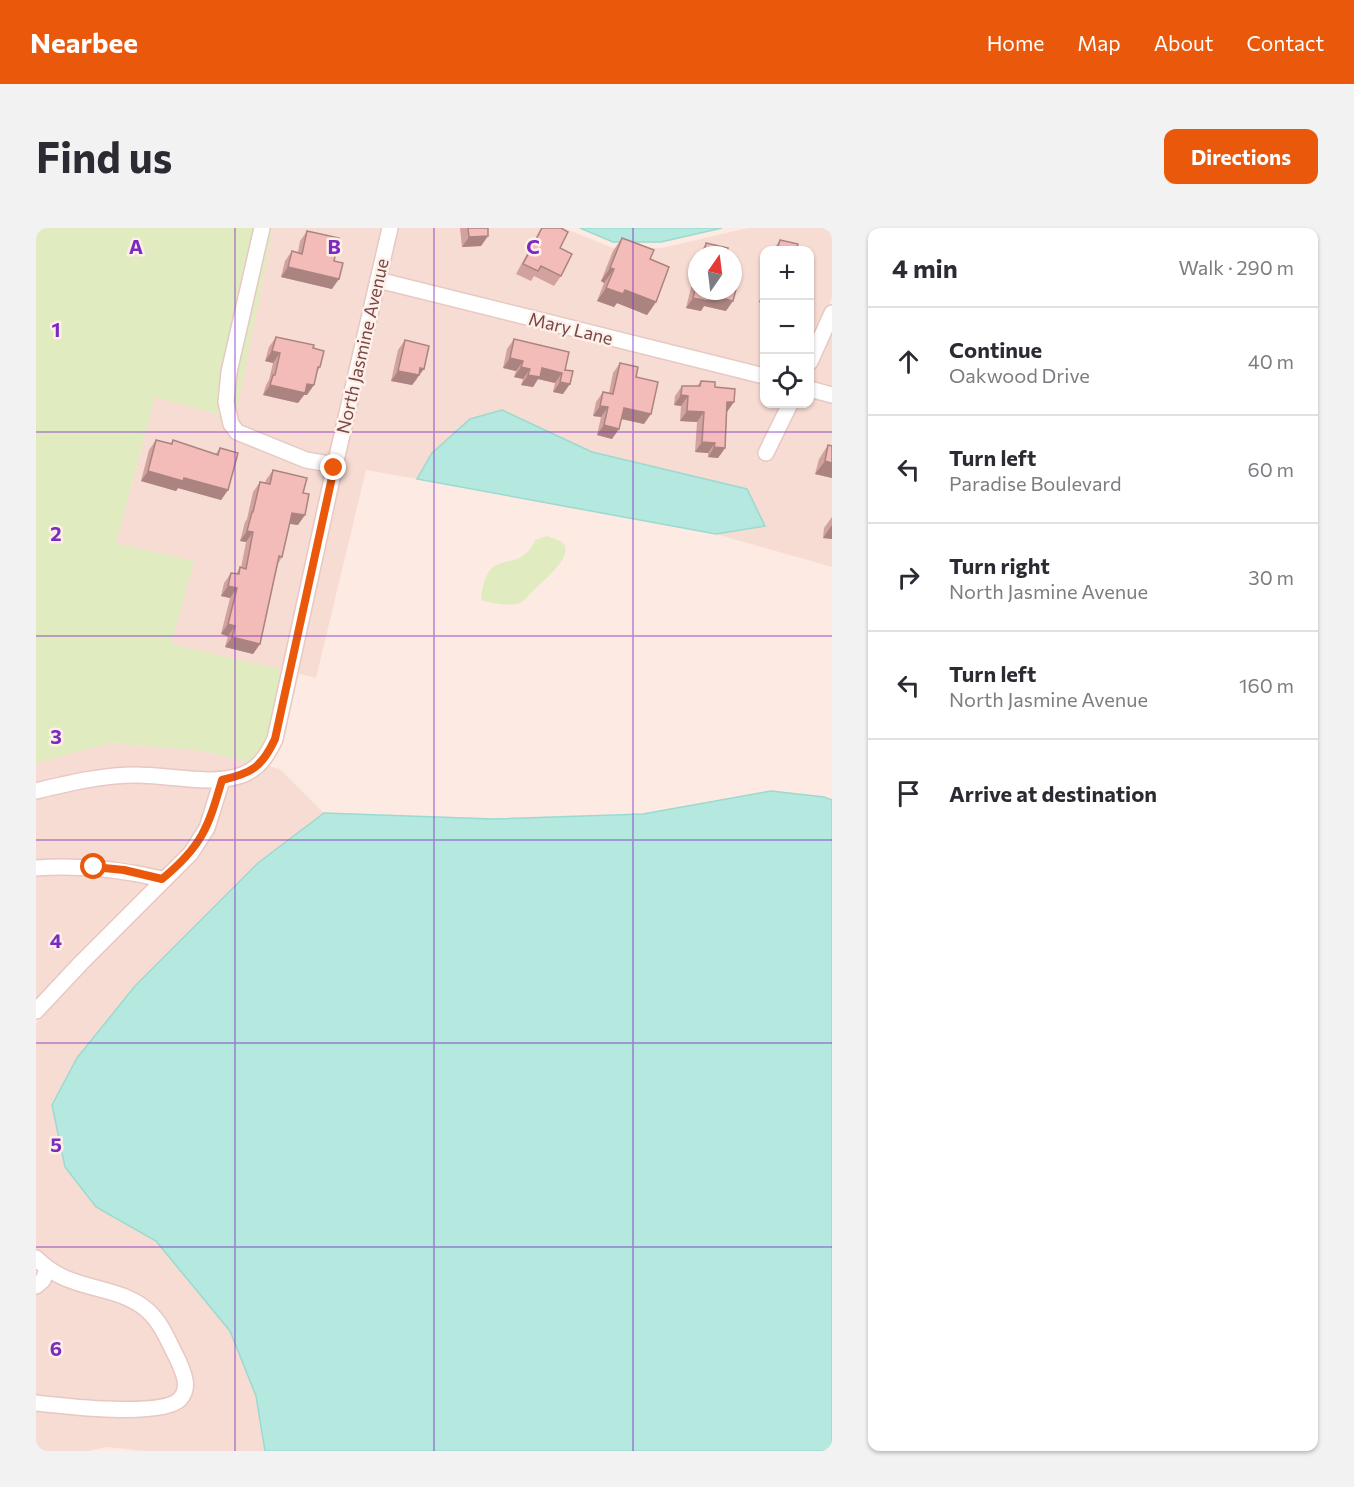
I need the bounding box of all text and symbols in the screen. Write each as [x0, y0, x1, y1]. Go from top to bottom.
text: Nearbee [30, 25, 138, 59]
text: Home [987, 30, 1044, 55]
text: Map [1077, 30, 1121, 55]
text: About [1154, 30, 1213, 55]
text: Contact [1246, 30, 1324, 55]
button: Directions [1164, 129, 1318, 184]
text: Find us [36, 130, 172, 182]
text: A [129, 234, 143, 258]
text: B [327, 234, 341, 258]
text: C [526, 234, 540, 258]
north arrow [688, 246, 742, 300]
map controls [760, 246, 814, 408]
button: + [760, 246, 814, 300]
text: 4 min [892, 252, 958, 283]
text: Walk · 290 m [1178, 255, 1294, 279]
street label: North Jasmine Avenue [331, 256, 393, 436]
button: − [760, 300, 814, 354]
street label: Mary Lane [527, 307, 615, 349]
text: 1 [51, 317, 61, 341]
text: Continue [949, 336, 1042, 363]
icon: ahead [892, 345, 925, 378]
text: 40 m [1248, 349, 1294, 373]
button: locate [760, 354, 814, 408]
text: Oakwood Drive [949, 363, 1090, 387]
text: Turn left [949, 444, 1036, 471]
icon: left [892, 453, 925, 486]
route end [320, 454, 346, 480]
text: 60 m [1248, 457, 1294, 481]
text: Paradise Boulevard [949, 471, 1122, 495]
text: 2 [50, 521, 62, 545]
text: Turn right [949, 552, 1050, 579]
icon: right [892, 561, 925, 594]
text: 30 m [1248, 565, 1294, 589]
text: North Jasmine Avenue [949, 579, 1148, 603]
text: Turn left [949, 660, 1036, 687]
icon: left [892, 669, 925, 702]
text: 160 m [1239, 673, 1294, 697]
text: North Jasmine Avenue [949, 687, 1148, 711]
text: 3 [50, 724, 62, 748]
icon: arrive [892, 777, 925, 810]
text: Arrive at destination [949, 780, 1157, 807]
route start [80, 853, 106, 879]
text: 4 [50, 928, 62, 952]
text: 5 [50, 1132, 62, 1156]
text: 6 [50, 1336, 62, 1360]

